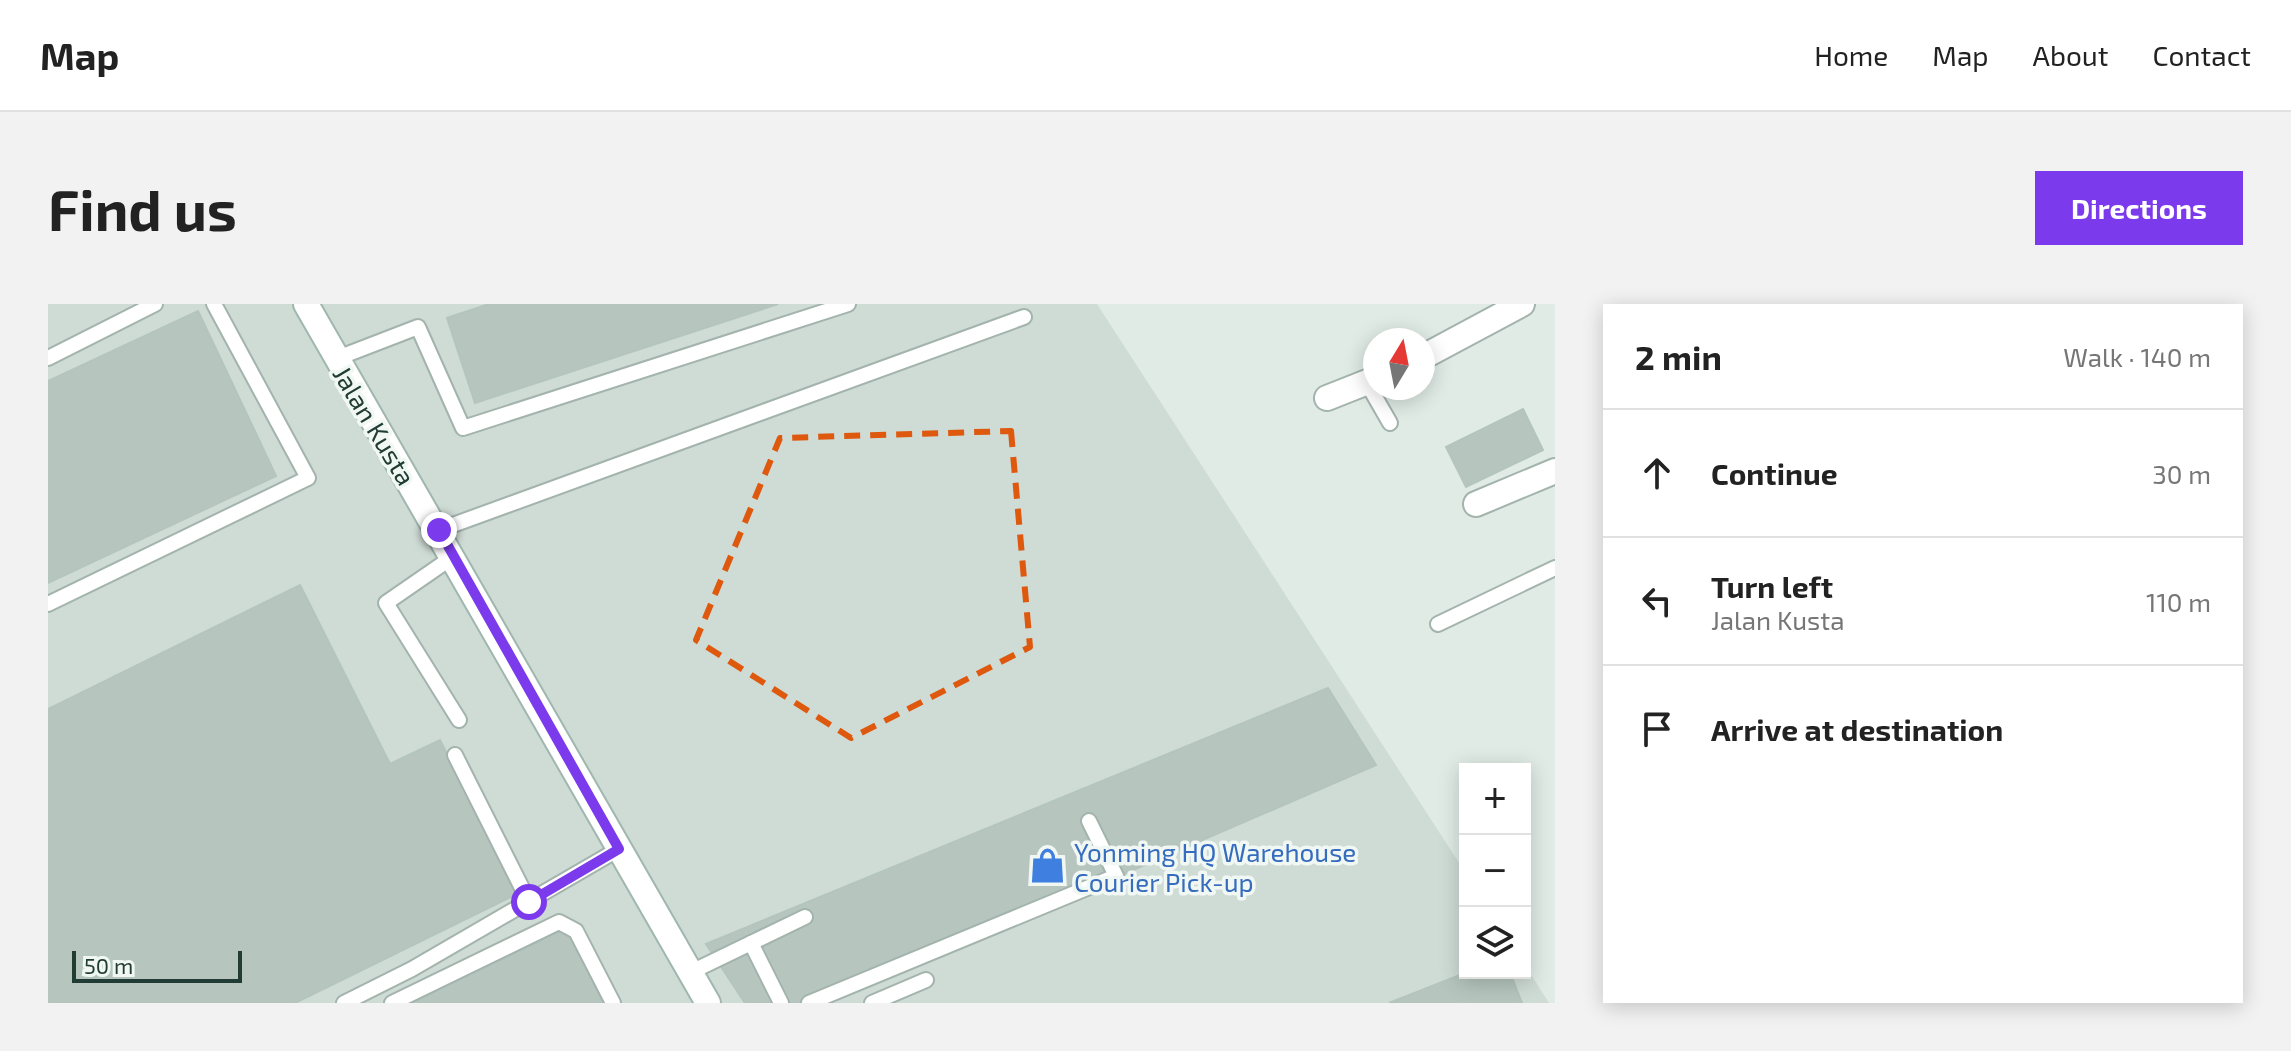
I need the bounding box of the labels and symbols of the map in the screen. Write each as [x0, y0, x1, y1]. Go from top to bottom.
north arrow [1363, 328, 1435, 400]
street label: Jalan Kusta [327, 360, 423, 490]
route end [421, 512, 457, 548]
place label: Yonming HQ Warehouse Courier Pick-up [1074, 836, 1356, 897]
shop icon: Yonming HQ Warehouse Courier Pick-up [1029, 847, 1067, 885]
route start [511, 884, 547, 920]
scale bar [72, 947, 242, 983]

